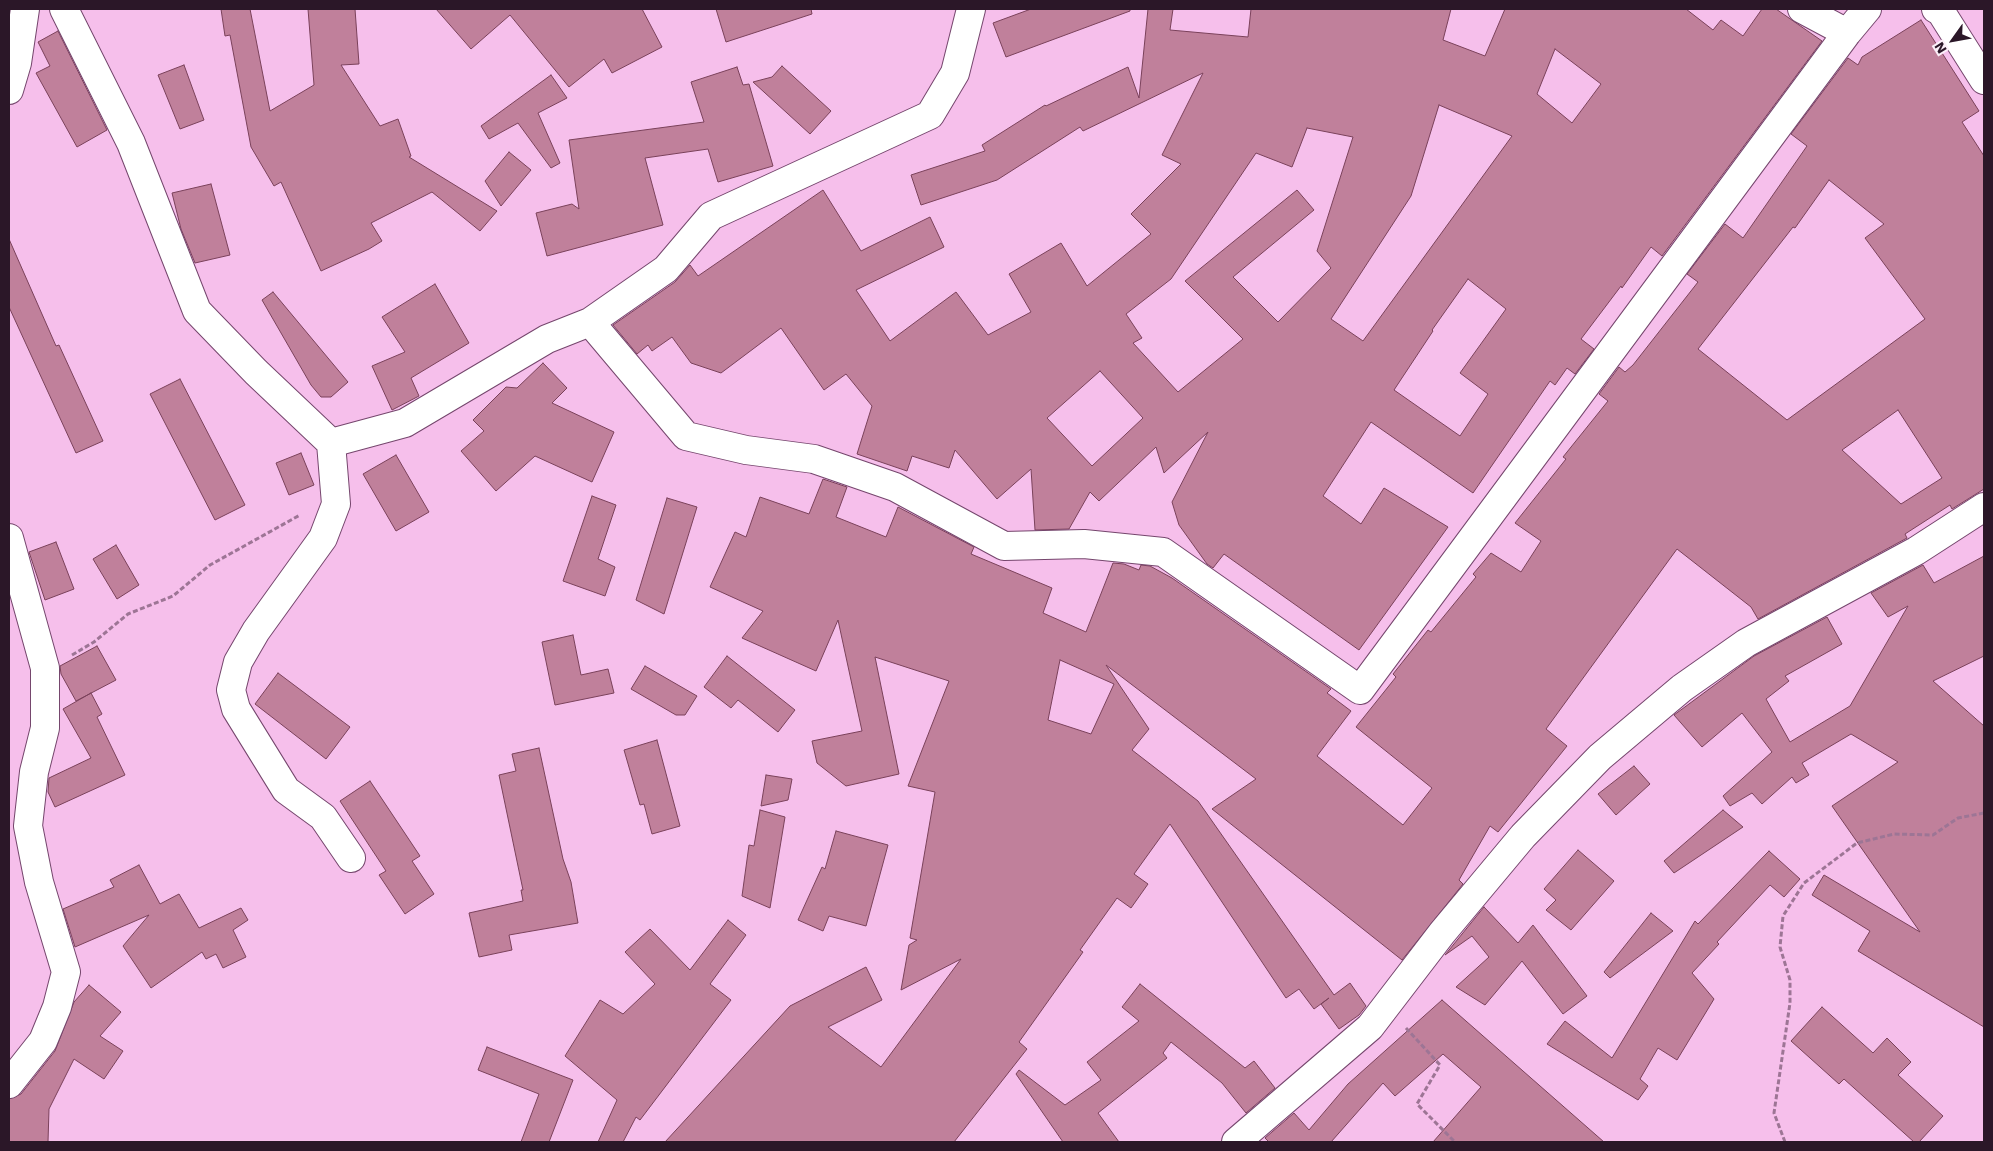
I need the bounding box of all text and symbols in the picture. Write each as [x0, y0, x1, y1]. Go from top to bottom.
north arrow [1928, 15, 1978, 65]
text: N [1931, 39, 1950, 57]

